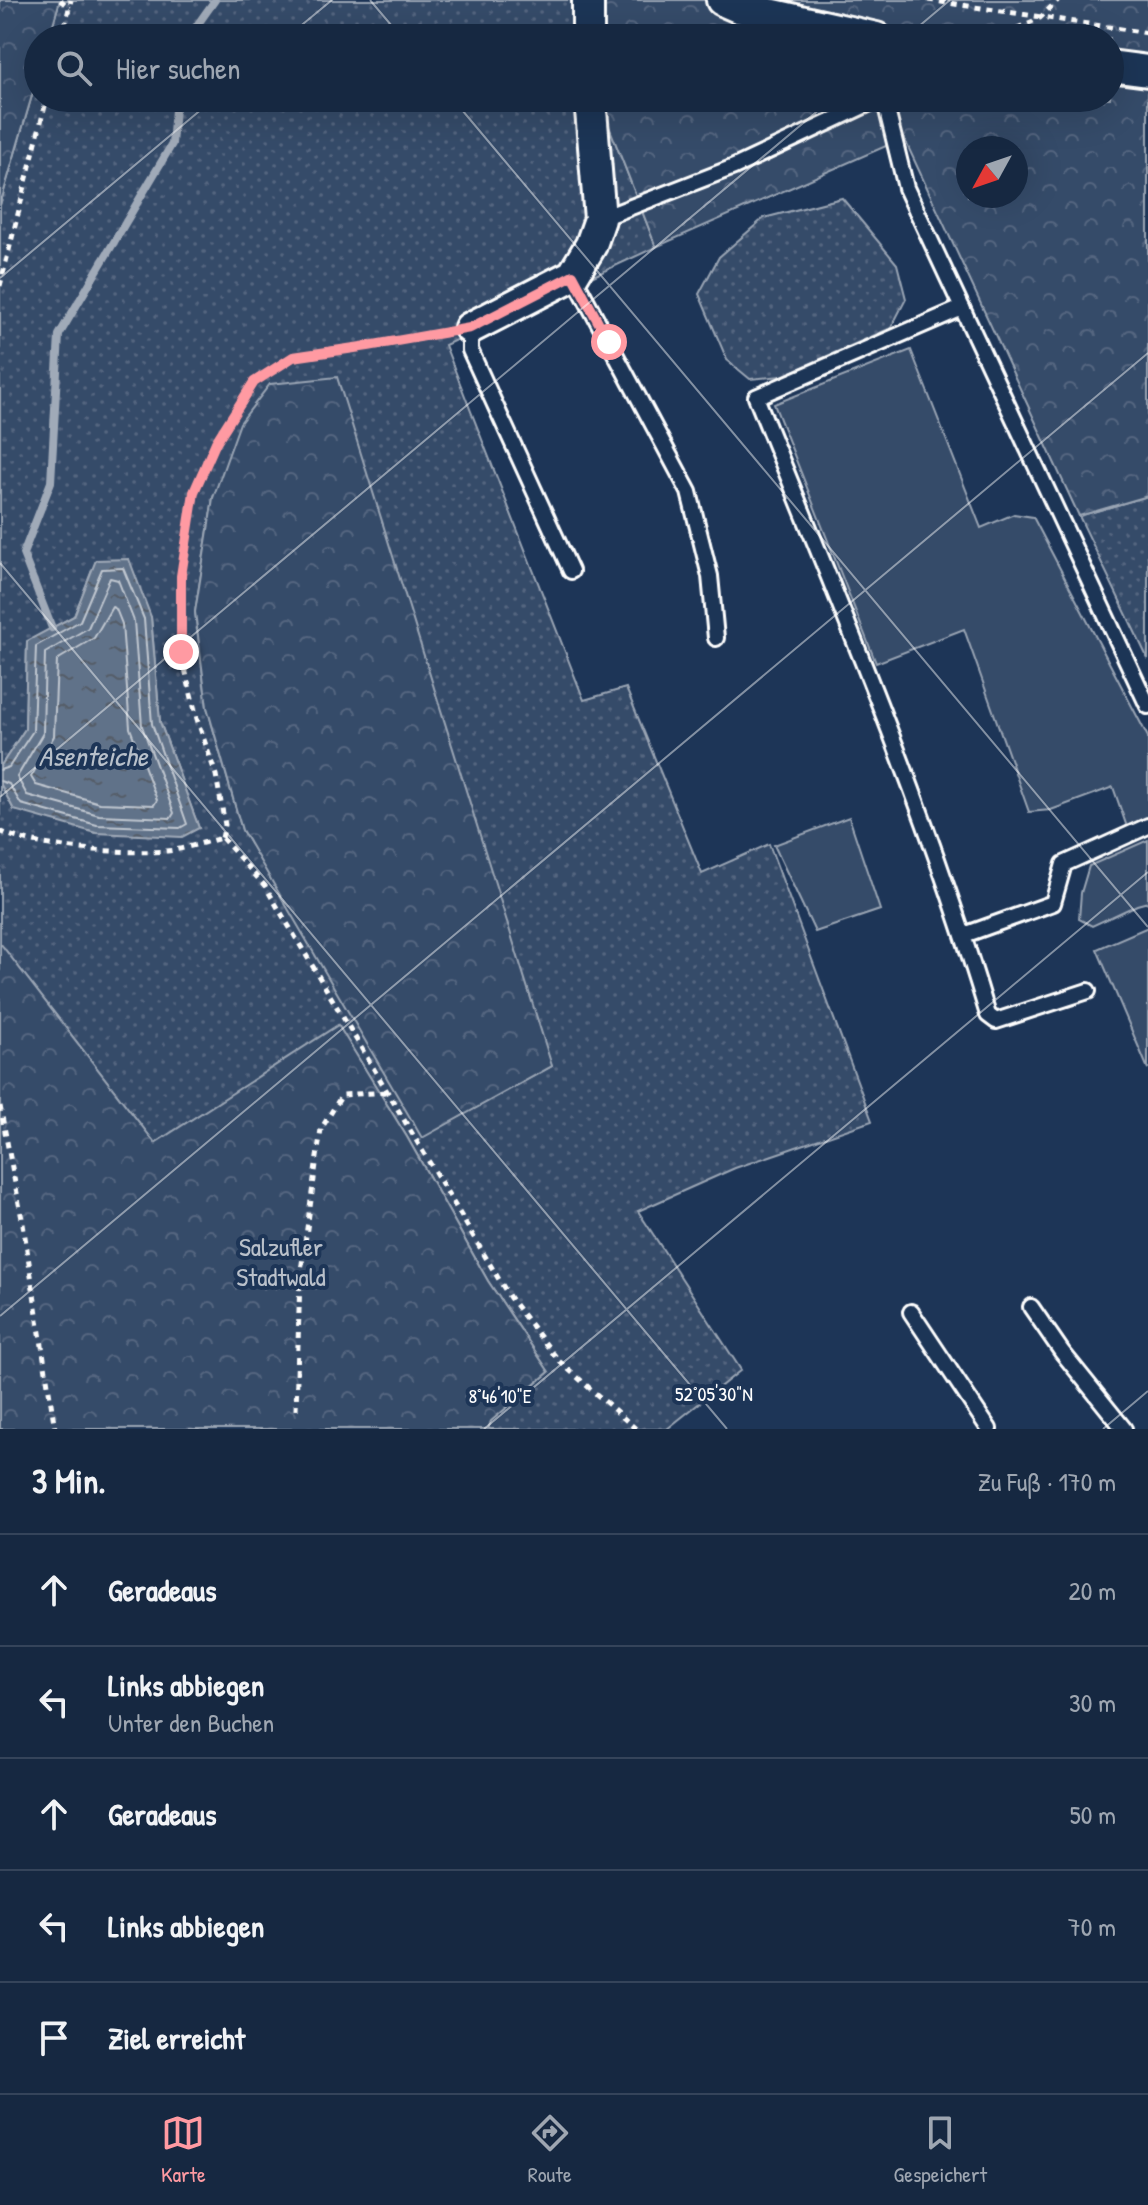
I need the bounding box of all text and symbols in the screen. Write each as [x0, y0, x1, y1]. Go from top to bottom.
search box [24, 24, 1124, 112]
icon: search [52, 46, 96, 90]
text: Hier suchen [116, 48, 240, 88]
north arrow [956, 136, 1028, 208]
route start [591, 324, 627, 360]
route end [163, 634, 199, 670]
water label: Asenteiche [38, 737, 149, 775]
park label: Salzufler Stadtwald [236, 1229, 326, 1294]
text: 52°05'30"N [675, 1380, 753, 1407]
text: 8°46'10"E [468, 1382, 532, 1409]
text: 3 Min. [32, 1458, 106, 1504]
text: Zu Fuß · 170 m [978, 1464, 1116, 1499]
icon: ahead [32, 1568, 76, 1612]
text: Geradeaus [108, 1570, 217, 1610]
text: 20 m [1069, 1573, 1116, 1608]
text: Links abbiegen [108, 1665, 264, 1705]
icon: left [32, 1680, 76, 1724]
text: 30 m [1069, 1685, 1116, 1720]
text: Unter den Buchen [108, 1705, 274, 1740]
icon: ahead [32, 1792, 76, 1836]
text: Geradeaus [108, 1794, 217, 1834]
text: 50 m [1070, 1797, 1116, 1832]
icon: left [32, 1904, 76, 1948]
text: Links abbiegen [108, 1906, 264, 1946]
text: 70 m [1068, 1909, 1116, 1944]
icon: arrive [32, 2016, 76, 2060]
text: Ziel erreicht [108, 2018, 245, 2058]
tab: Karte [161, 2111, 206, 2189]
tab: Route [528, 2111, 572, 2189]
tab: Gespeichert [894, 2111, 987, 2189]

